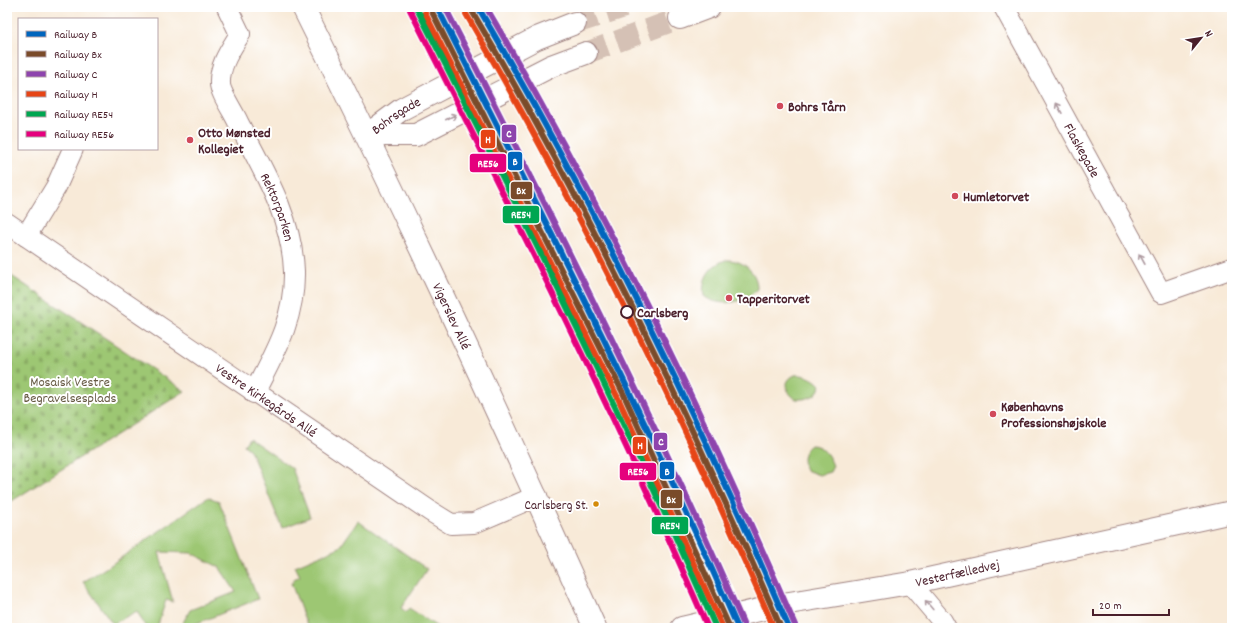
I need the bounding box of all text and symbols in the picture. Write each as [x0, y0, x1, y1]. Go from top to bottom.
legend [18, 18, 158, 150]
north arrow [1181, 18, 1221, 58]
text: Railway B [54, 27, 97, 44]
text: N [1200, 28, 1216, 41]
text: Railway Bx [54, 47, 102, 64]
text: Railway C [54, 67, 97, 84]
text: Railway H [54, 87, 98, 104]
street label: Bohrsgade [368, 93, 425, 140]
place label: Bohrs Tårn [788, 98, 846, 118]
marker: Bohrs Tårn [775, 101, 785, 111]
one-way arrow [1055, 102, 1063, 114]
text: Railway RE54 [54, 107, 113, 124]
one-way arrow [444, 113, 456, 121]
street label: Flaskegade [1058, 120, 1104, 182]
place label: Otto Mønsted Kollegiet [198, 124, 271, 160]
line badge: C [501, 124, 517, 143]
text: Railway RE56 [54, 127, 114, 144]
text: C [506, 127, 512, 143]
line badge: H [480, 129, 496, 149]
text: H [485, 133, 491, 149]
marker: Otto Mønsted Kollegiet [185, 135, 195, 145]
line badge: B [507, 151, 523, 171]
line badge: RE56 [469, 153, 507, 173]
text: B [512, 155, 518, 171]
text: RE56 [478, 157, 499, 173]
street label: Rektorparken [254, 170, 298, 243]
line badge: Bx [510, 181, 533, 200]
text: Bx [516, 184, 527, 200]
place label: Humletorvet [963, 188, 1030, 208]
marker: Humletorvet [950, 191, 960, 201]
line badge: RE54 [502, 205, 540, 224]
text: RE54 [511, 208, 531, 224]
one-way arrow [1138, 253, 1146, 265]
street label: Vigerslev Allé [426, 280, 475, 353]
place label: Tapperitorvet [737, 290, 811, 310]
marker: Tapperitorvet [724, 293, 734, 303]
place label: Carlsberg [637, 304, 688, 324]
marker: Carlsberg [620, 305, 634, 319]
street label: Vestre Kirkegårds Allé [211, 360, 320, 443]
park label: Mosaisk Vestre Begravelsesplads [24, 373, 116, 409]
place label: Københavns Professionshøjskole [1001, 398, 1106, 434]
marker: Københavns Professionshøjskole [988, 409, 998, 419]
line badge: C [653, 432, 668, 451]
text: C [658, 435, 664, 451]
line badge: H [632, 436, 647, 455]
text: H [637, 439, 643, 455]
line badge: B [659, 461, 675, 480]
line badge: RE56 [619, 462, 657, 481]
text: RE56 [628, 465, 649, 481]
text: B [664, 465, 670, 481]
line badge: Bx [660, 489, 683, 509]
text: Bx [666, 493, 677, 509]
place label: Carlsberg St. [525, 497, 588, 516]
marker: Carlsberg St. [591, 499, 601, 509]
line badge: RE54 [651, 516, 689, 535]
text: RE54 [660, 519, 680, 535]
street label: Vesterfælledvej [914, 555, 1002, 594]
scale bar [1093, 591, 1169, 617]
text: 20 m [1099, 598, 1122, 615]
one-way arrow [924, 600, 933, 610]

